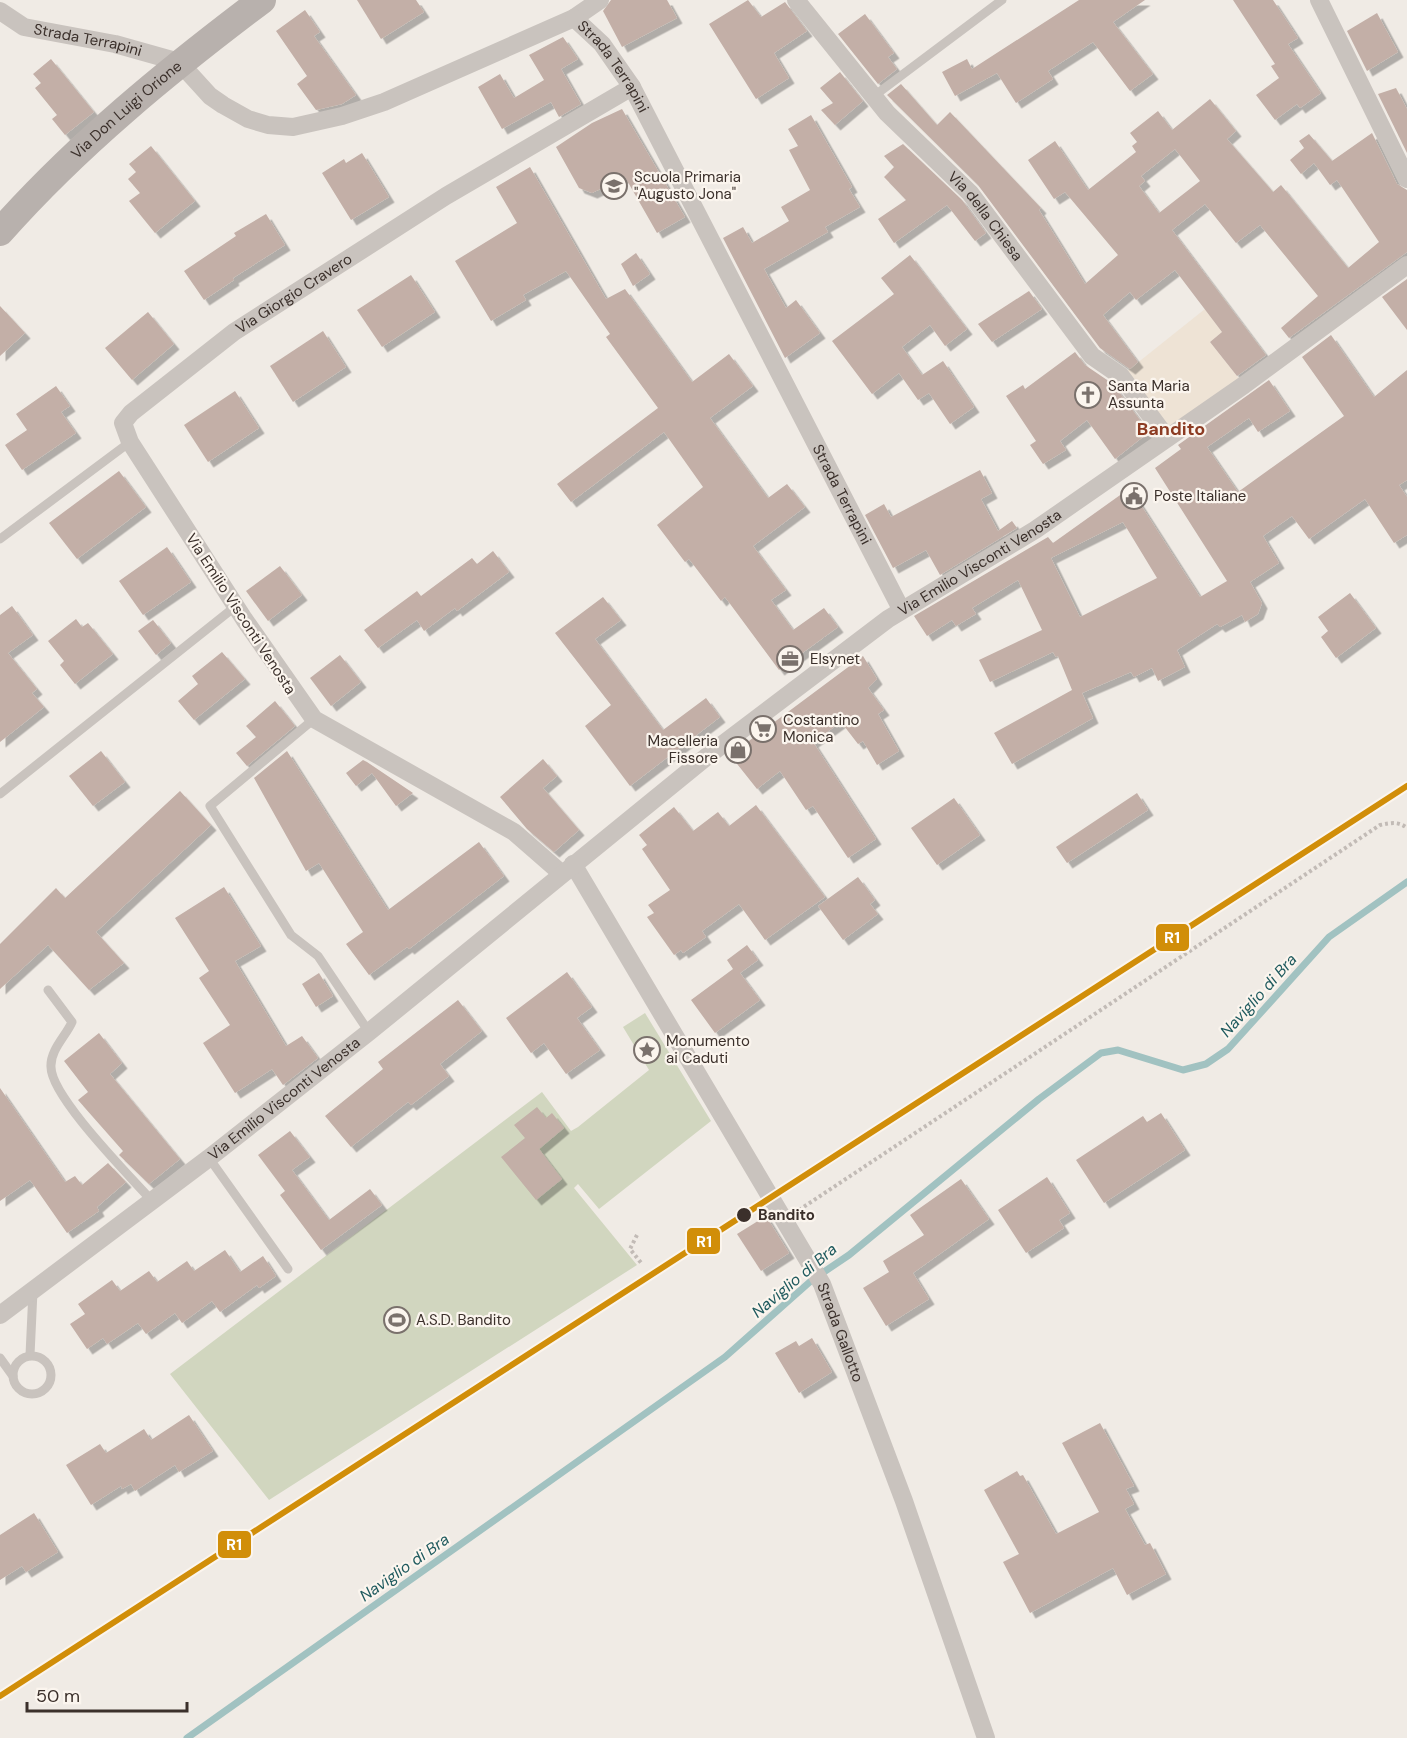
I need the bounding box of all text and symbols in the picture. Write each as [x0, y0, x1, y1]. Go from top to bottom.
street label: Strada Terrapini [573, 16, 653, 116]
street label: Strada Terrapini [32, 19, 144, 61]
street label: Via Don Luigi Orione [67, 56, 186, 163]
place label: Scuola Primaria "Augusto Jona" [634, 167, 741, 204]
street label: Via della Chiesa [943, 167, 1027, 265]
school or university icon: Scuola Primaria "Augusto Jona" [599, 171, 629, 201]
street label: Via Giorgio Cravero [232, 249, 356, 338]
place label: Santa Maria Assunta [1108, 376, 1190, 413]
church icon: Santa Maria Assunta [1073, 380, 1103, 410]
district label: Bandito [1137, 417, 1205, 441]
street label: Strada Terrapini [808, 441, 876, 548]
public building icon: Poste Italiane [1119, 481, 1149, 511]
place label: Poste Italiane [1154, 486, 1246, 506]
street label: Via Emilio Visconti Venosta [894, 505, 1065, 621]
street label: Via Emilio Visconti Venosta [181, 530, 301, 698]
office icon: Elsynet [775, 644, 805, 674]
place label: Elsynet [810, 649, 860, 669]
place label: Costantino Monica [783, 710, 860, 747]
supermarket icon: Costantino Monica [748, 714, 778, 744]
place label: Macelleria Fissore [648, 731, 718, 768]
shop icon: Macelleria Fissore [723, 735, 753, 765]
line badge: R1 [1155, 923, 1190, 952]
text: R1 [1164, 927, 1180, 948]
water label: Naviglio di Bra [1215, 949, 1301, 1041]
place label: Monumento ai Caduti [666, 1031, 750, 1068]
street label: Via Emilio Visconti Venosta [204, 1033, 364, 1165]
place icon: Monumento ai Caduti [632, 1035, 662, 1065]
place label: Bandito [758, 1205, 815, 1225]
marker: Bandito [735, 1206, 753, 1224]
line badge: R1 [686, 1227, 721, 1255]
text: R1 [696, 1231, 712, 1252]
water label: Naviglio di Bra [747, 1238, 841, 1322]
street label: Strada Gallotto [812, 1280, 868, 1385]
sports icon: A.S.D. Bandito [382, 1305, 412, 1335]
place label: A.S.D. Bandito [416, 1310, 511, 1330]
water label: Naviglio di Bra [355, 1529, 454, 1606]
line badge: R1 [217, 1530, 252, 1559]
text: R1 [226, 1534, 242, 1555]
scale bar [27, 1675, 188, 1713]
text: 50 m [36, 1684, 80, 1708]

